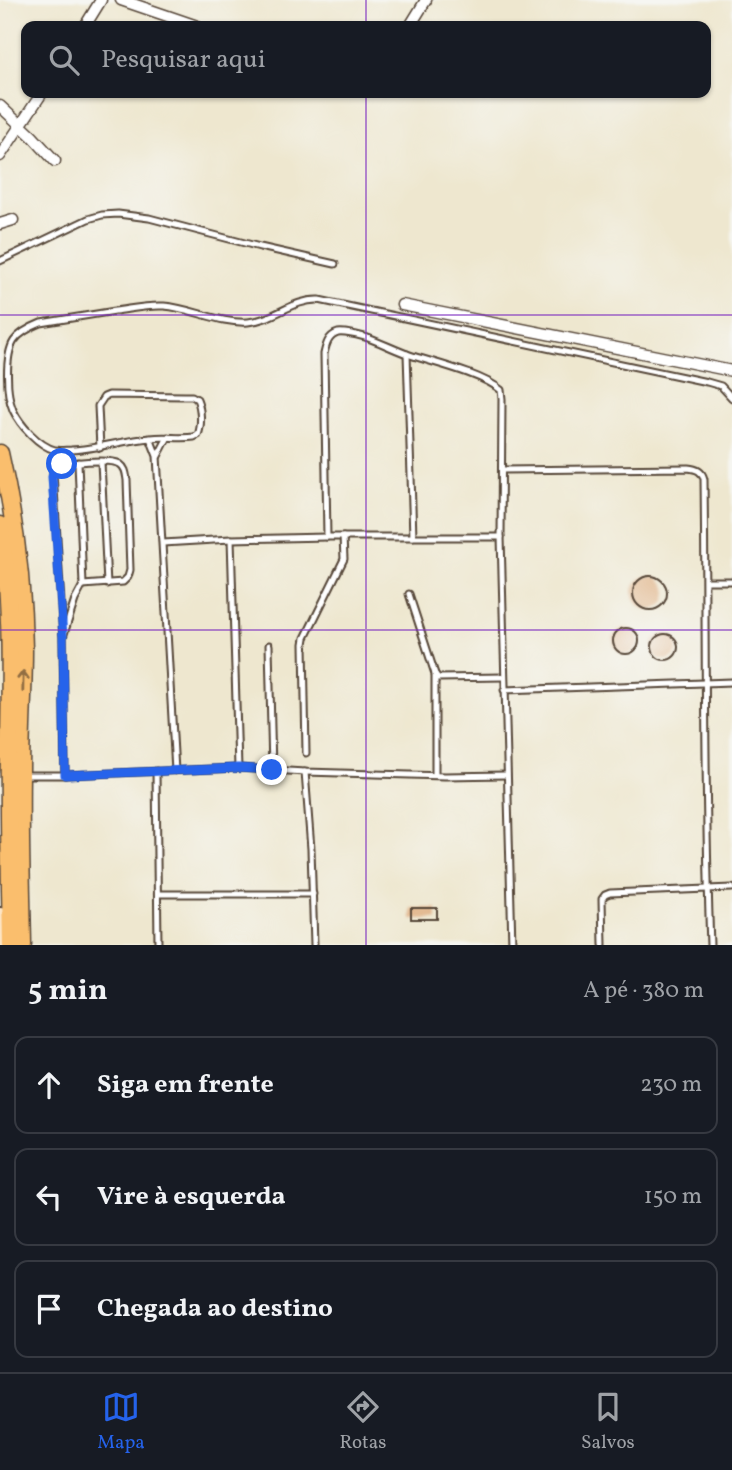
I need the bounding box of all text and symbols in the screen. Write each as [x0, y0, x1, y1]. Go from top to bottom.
search box [21, 21, 711, 98]
icon: search [45, 41, 83, 79]
text: Pesquisar aqui [101, 42, 266, 78]
route start [46, 448, 77, 479]
one-way arrow [16, 670, 30, 693]
route end [256, 754, 287, 785]
text: 5 min [28, 970, 108, 1012]
text: A pé · 380 m [583, 975, 704, 1007]
icon: ahead [30, 1066, 68, 1104]
text: Siga em frente [97, 1067, 274, 1103]
text: 230 m [640, 1069, 702, 1101]
icon: left [30, 1178, 68, 1216]
text: Vire à esquerda [97, 1179, 286, 1215]
text: 150 m [644, 1181, 702, 1213]
icon: arrive [30, 1290, 68, 1328]
text: Chegada ao destino [97, 1291, 333, 1327]
tab: Mapa [97, 1388, 145, 1456]
tab: Rotas [339, 1388, 386, 1456]
tab: Salvos [581, 1388, 635, 1456]

